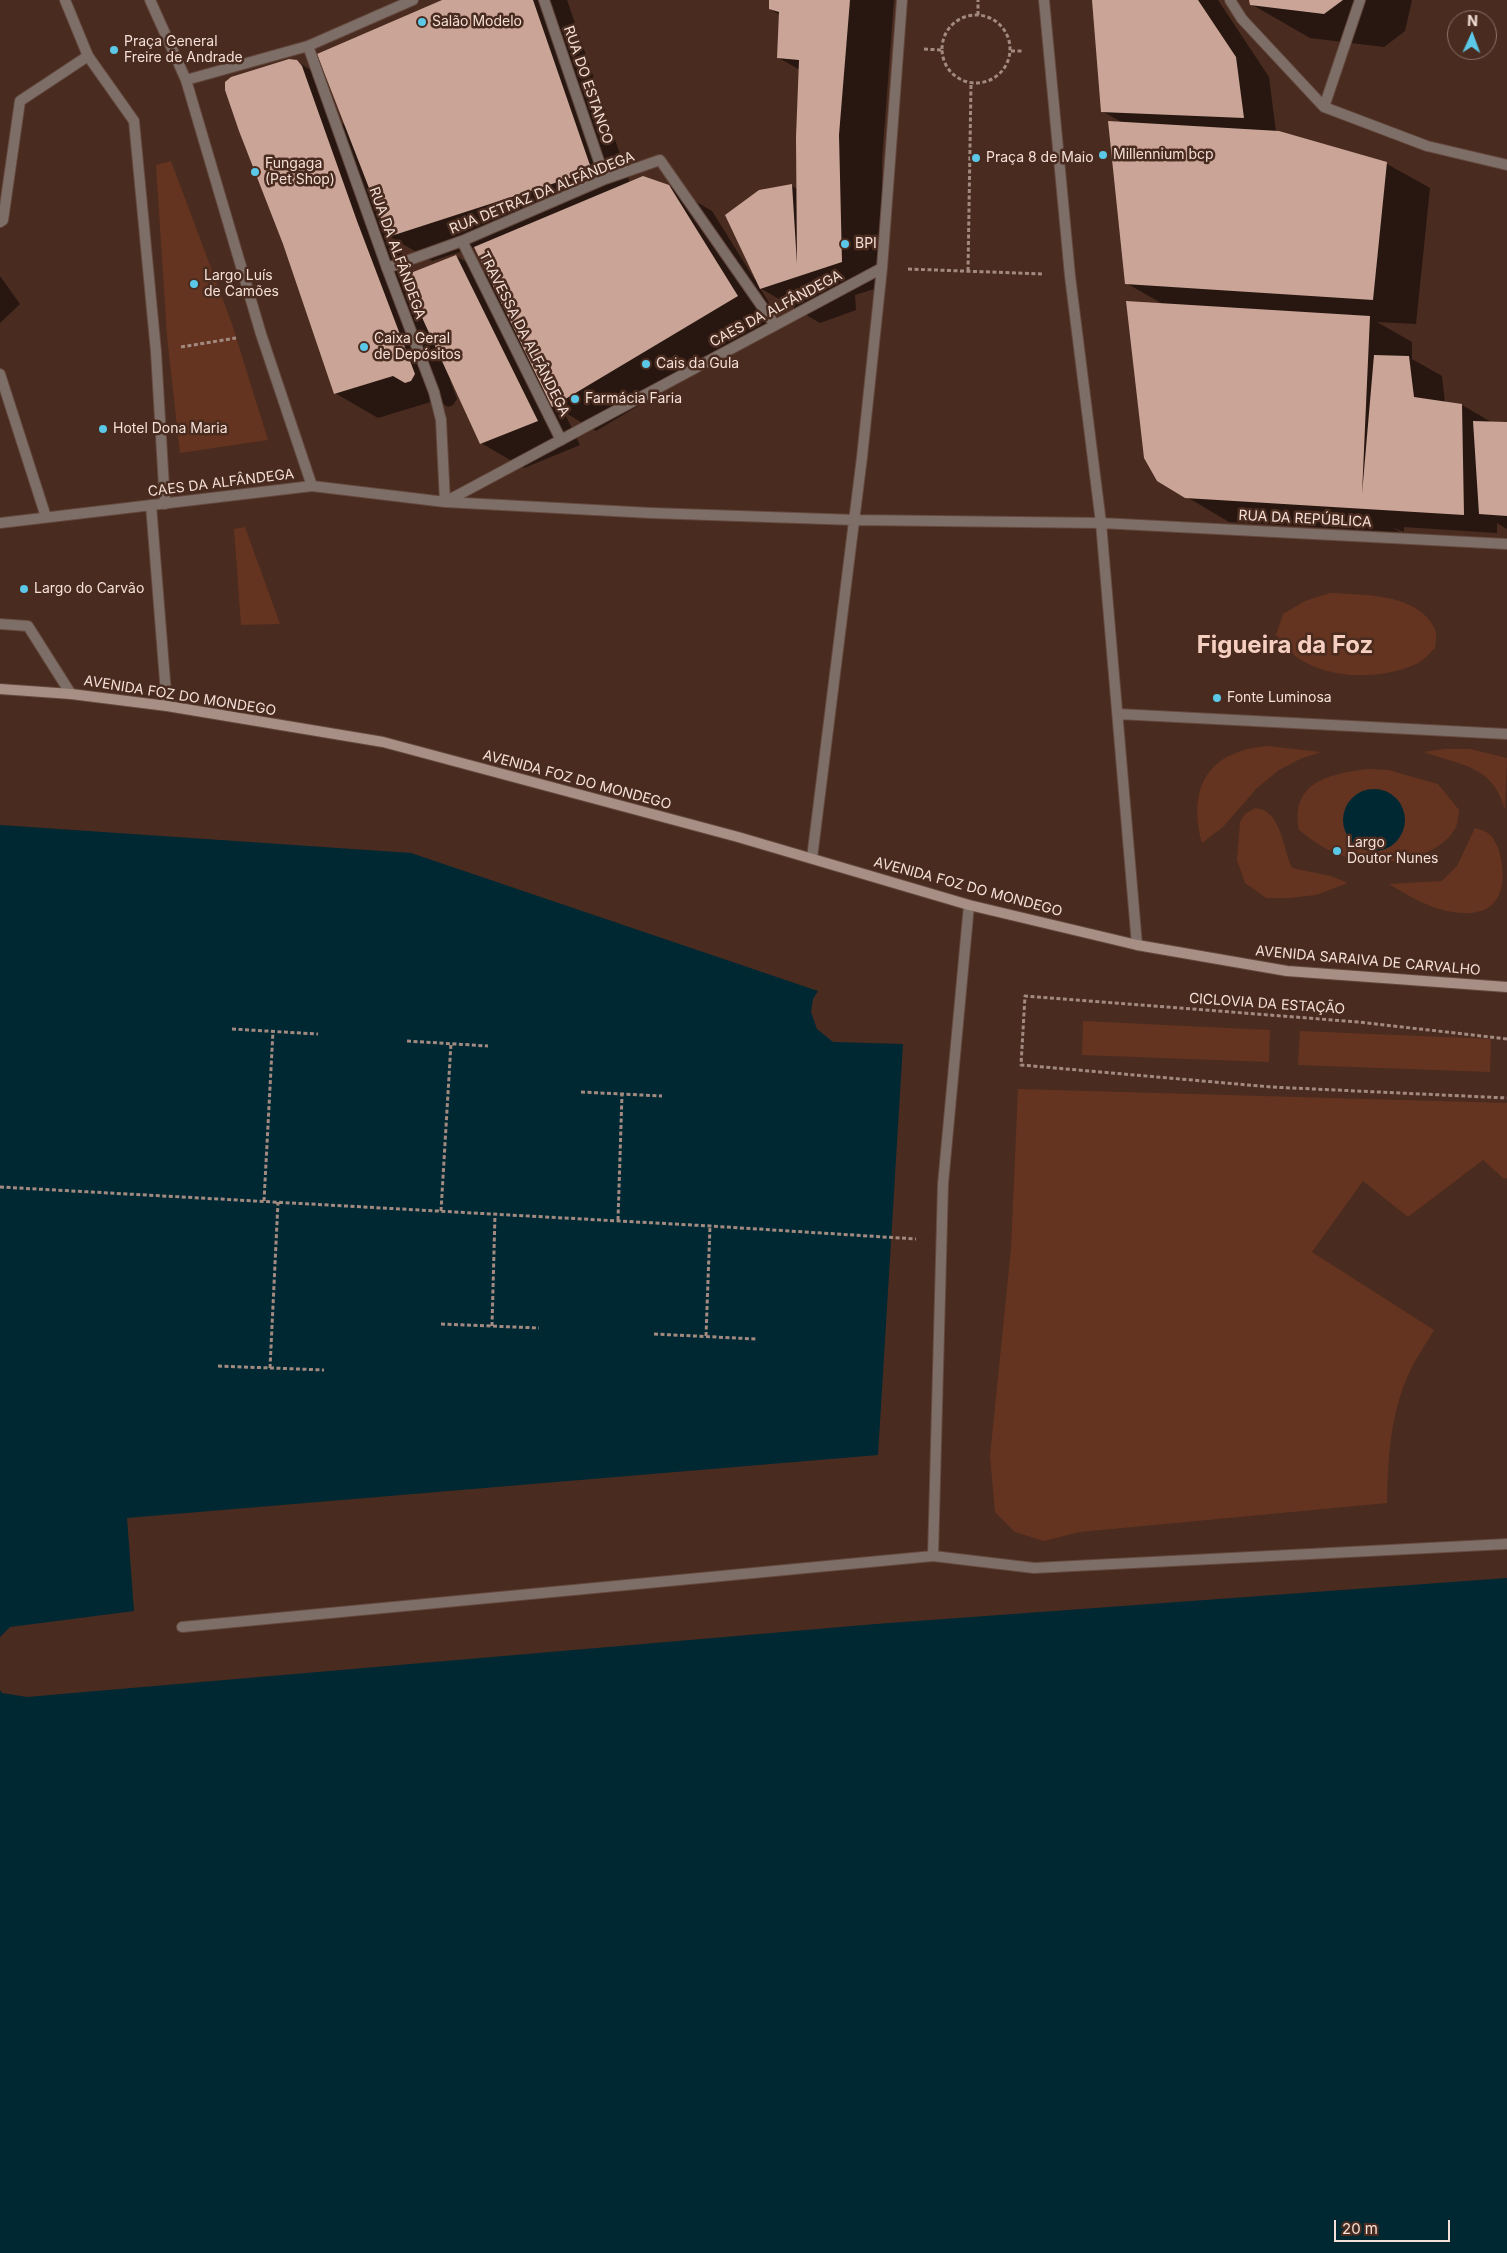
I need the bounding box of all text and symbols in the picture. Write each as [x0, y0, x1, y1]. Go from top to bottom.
north arrow [1447, 10, 1497, 60]
text: N [1467, 12, 1478, 29]
place label: Salão Modelo [432, 14, 522, 30]
marker: Salão Modelo [416, 16, 428, 28]
street label: RUA DO ESTANCO [560, 24, 616, 146]
place label: Praça General Freire de Andrade [124, 34, 243, 66]
marker: Praça General Freire de Andrade [108, 44, 120, 56]
place label: Millennium bcp [1113, 147, 1214, 163]
street label: RUA DETRAZ DA ALFÂNDEGA [447, 148, 637, 238]
marker: Millennium bcp [1097, 149, 1109, 161]
place label: Praça 8 de Maio [986, 150, 1094, 166]
marker: Praça 8 de Maio [970, 152, 982, 164]
place label: Fungaga (Pet Shop) [265, 156, 335, 188]
marker: Fungaga (Pet Shop) [249, 166, 261, 178]
street label: RUA DA ALFÂNDEGA [365, 185, 429, 321]
place label: BPI [855, 236, 877, 252]
marker: BPI [839, 238, 851, 250]
street label: TRAVESSA DA ALFÂNDEGA [475, 249, 573, 419]
street label: CAES DA ALFÂNDEGA [707, 267, 845, 351]
place label: Largo Luís de Camões [204, 268, 279, 300]
marker: Largo Luís de Camões [188, 278, 200, 290]
place label: Caixa Geral de Depósitos [374, 331, 461, 364]
marker: Caixa Geral de Depósitos [358, 341, 370, 353]
place label: Cais da Gula [656, 356, 739, 372]
marker: Cais da Gula [640, 358, 652, 370]
place label: Farmácia Faria [585, 391, 682, 407]
marker: Farmácia Faria [569, 393, 581, 405]
place label: Hotel Dona Maria [113, 421, 228, 437]
marker: Hotel Dona Maria [97, 423, 109, 435]
street label: CAES DA ALFÂNDEGA [147, 466, 295, 500]
street label: RUA DA REPÚBLICA [1238, 507, 1372, 531]
place label: Largo do Carvão [34, 581, 144, 597]
marker: Largo do Carvão [18, 583, 30, 595]
district label: Figueira da Foz [1197, 632, 1373, 660]
street label: AVENIDA FOZ DO MONDEGO [83, 673, 277, 719]
place label: Fonte Luminosa [1227, 690, 1332, 706]
marker: Fonte Luminosa [1211, 692, 1223, 704]
street label: AVENIDA FOZ DO MONDEGO [481, 747, 673, 813]
place label: Largo Doutor Nunes [1347, 835, 1438, 868]
marker: Largo Doutor Nunes [1331, 845, 1343, 857]
street label: AVENIDA FOZ DO MONDEGO [872, 854, 1064, 920]
street label: AVENIDA SARAIVA DE CARVALHO [1255, 943, 1481, 979]
street label: CICLOVIA DA ESTAÇÃO [1188, 990, 1346, 1018]
scale bar [1337, 2210, 1453, 2242]
text: 20 m [1342, 2219, 1378, 2238]

